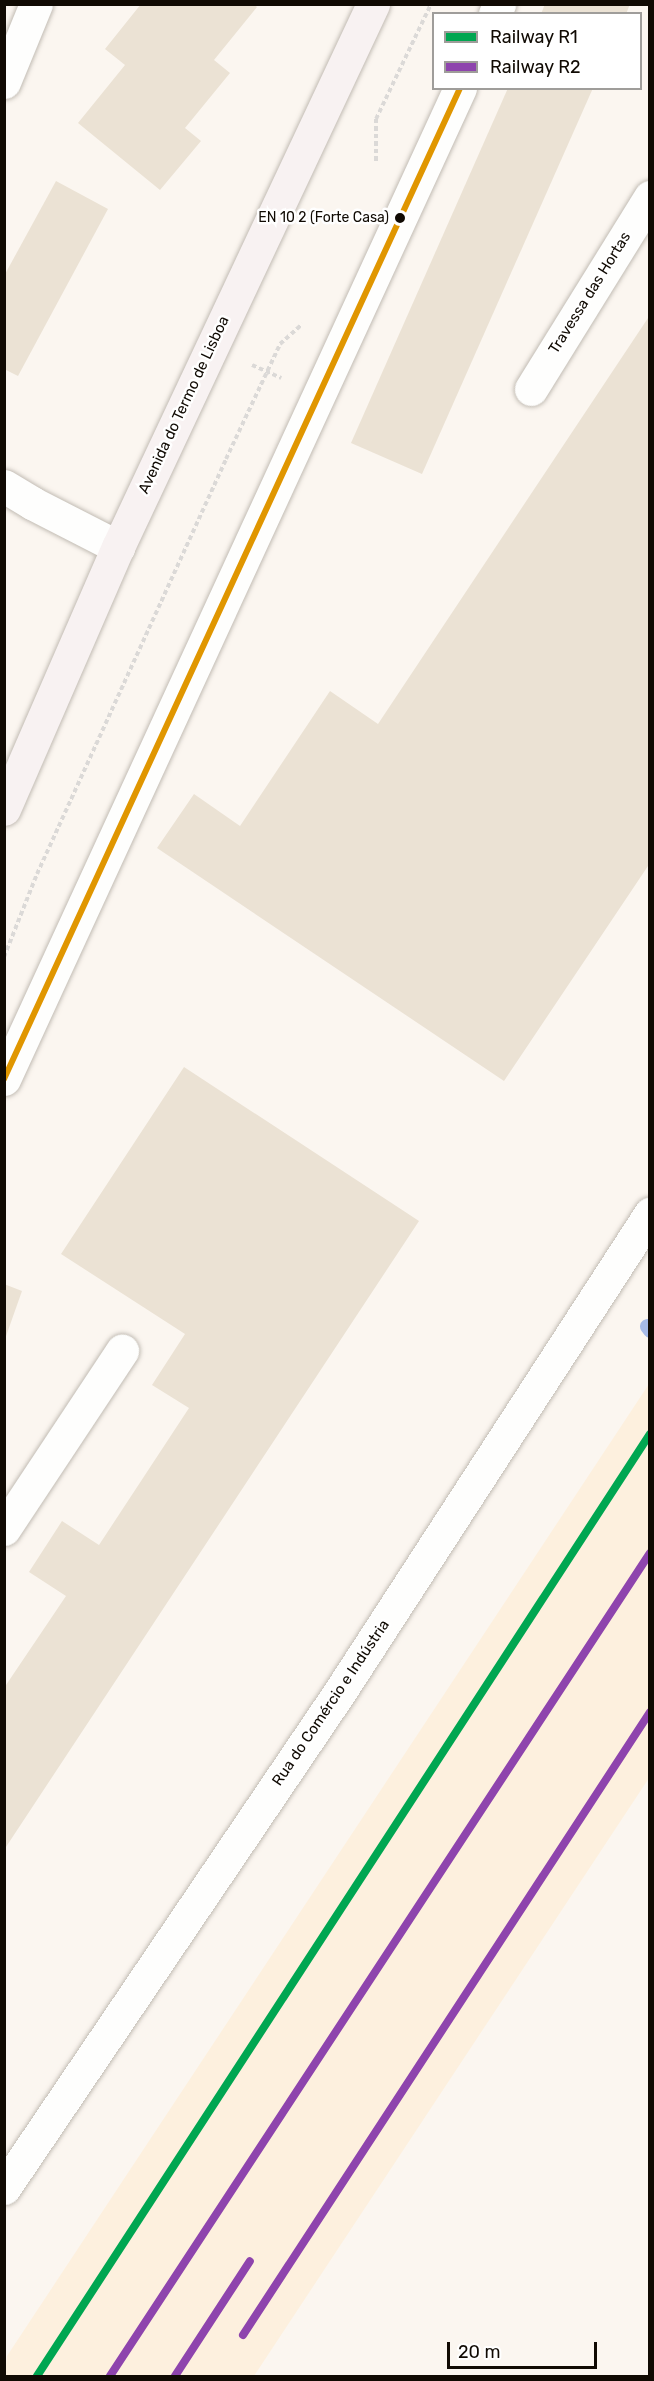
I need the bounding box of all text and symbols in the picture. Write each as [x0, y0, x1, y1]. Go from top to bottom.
legend [432, 12, 642, 90]
text: Railway R1 [490, 26, 578, 48]
text: Railway R2 [490, 56, 581, 78]
place label: EN 10 2 (Forte Casa) [258, 210, 389, 226]
marker: EN 10 2 (Forte Casa) [394, 212, 406, 224]
street label: Travessa das Hortas [545, 229, 635, 357]
street label: Avenida do Termo de Lisboa [135, 313, 233, 497]
street label: Rua do Comércio e Indústria [269, 1617, 393, 1789]
scale bar [450, 2330, 600, 2368]
text: 20 m [458, 2341, 500, 2363]

